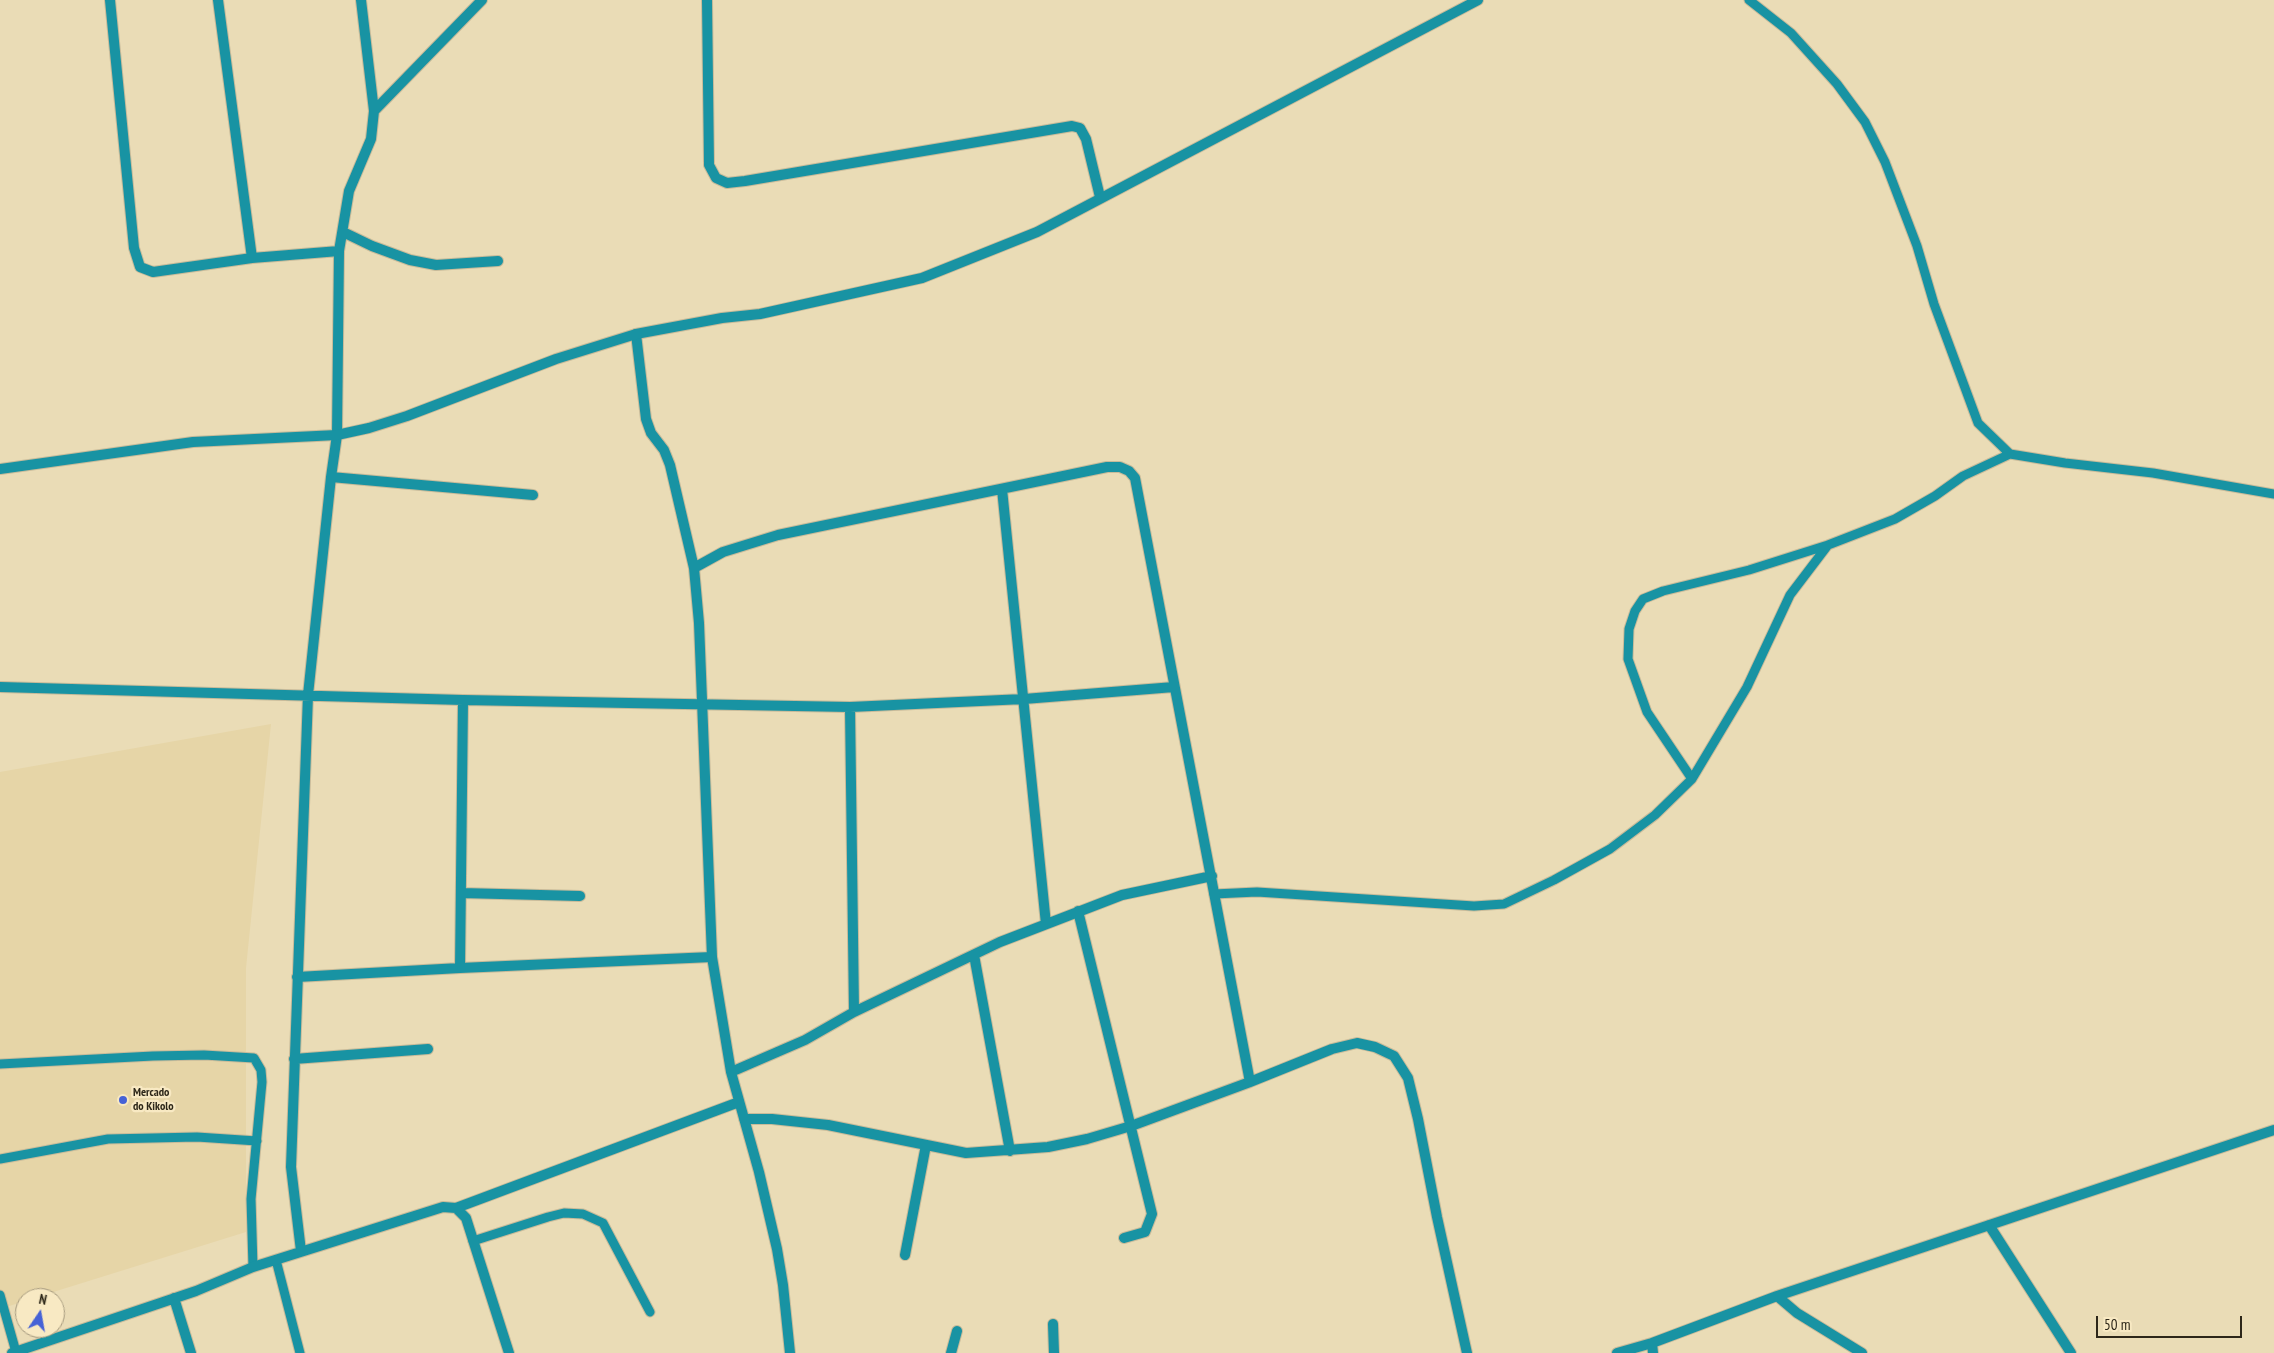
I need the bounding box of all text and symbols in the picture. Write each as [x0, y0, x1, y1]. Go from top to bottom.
place label: Mercado do Kikolo [133, 1086, 173, 1114]
marker: Mercado do Kikolo [117, 1094, 129, 1106]
north arrow [15, 1288, 65, 1338]
text: N [37, 1290, 48, 1309]
scale bar [2099, 1306, 2245, 1338]
text: 50 m [2104, 1315, 2130, 1334]

